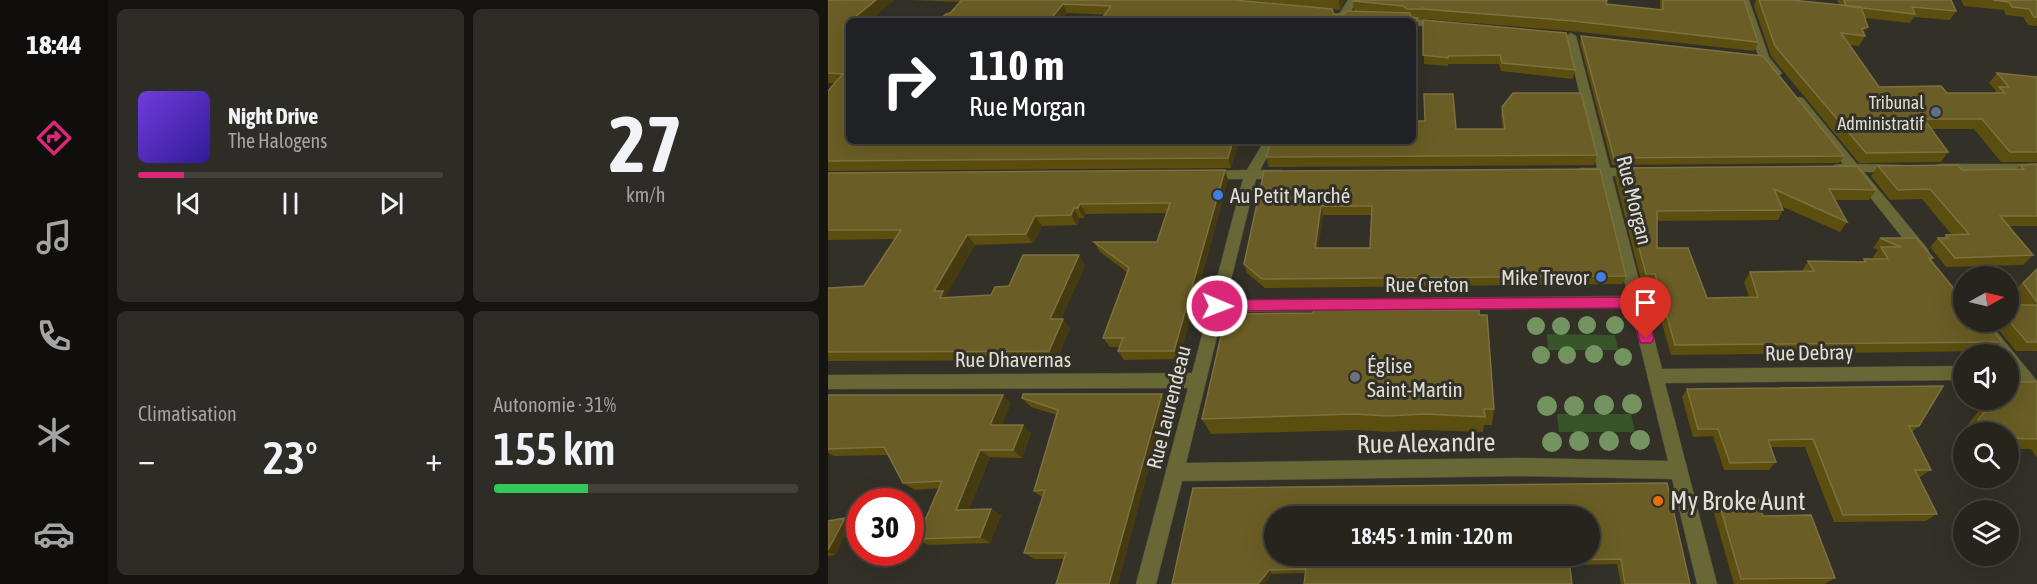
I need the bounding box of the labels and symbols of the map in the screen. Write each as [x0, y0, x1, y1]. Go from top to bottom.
place label: Tribunal Administratif [1838, 92, 1924, 134]
marker: Tribunal Administratif [1929, 105, 1943, 119]
street label: Rue Morgan [1612, 153, 1658, 247]
place label: Au Petit Marché [1230, 183, 1350, 207]
marker: Au Petit Marché [1211, 188, 1225, 202]
place label: Mike Trevor [1501, 265, 1590, 289]
north arrow [1953, 266, 2019, 332]
marker: Mike Trevor [1594, 270, 1608, 284]
street label: Rue Creton [1385, 272, 1469, 296]
position arrow [1185, 274, 1249, 338]
pin [1620, 277, 1671, 339]
street label: Rue Debray [1765, 339, 1854, 365]
street label: Rue Laurendeau [1141, 343, 1195, 471]
street label: Rue Dhavernas [955, 347, 1071, 371]
place label: Église Saint-Martin [1367, 353, 1463, 401]
marker: Église Saint-Martin [1348, 370, 1362, 384]
street label: Rue Alexandre [1356, 427, 1496, 459]
place label: My Broke Aunt [1670, 486, 1806, 516]
speed limit sign: 30 [846, 488, 924, 566]
marker: My Broke Aunt [1651, 494, 1665, 508]

